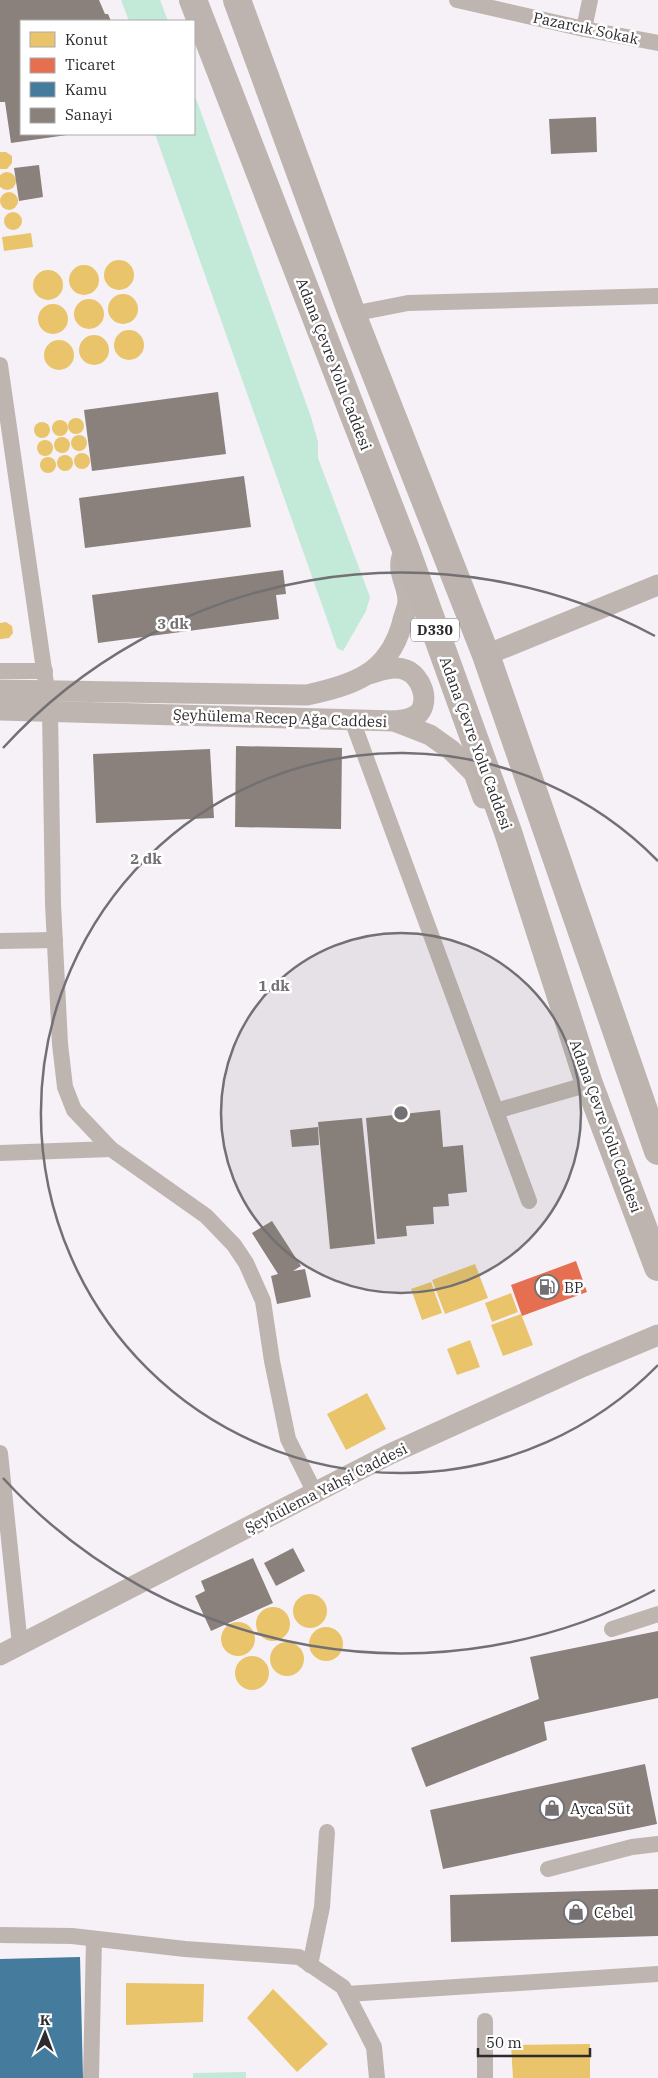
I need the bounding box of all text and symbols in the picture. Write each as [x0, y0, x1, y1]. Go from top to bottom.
street label: Pazarcık Sokak [531, 8, 641, 49]
legend [20, 20, 195, 135]
text: Konut [65, 30, 108, 49]
text: Ticaret [65, 55, 115, 74]
text: Kamu [65, 80, 107, 99]
text: Sanayi [65, 105, 113, 124]
street label: Adana Çevre Yolu Caddesi [292, 275, 376, 453]
text: 3 dk [157, 614, 189, 633]
road number: D330 [411, 618, 459, 642]
street label: Adana Çevre Yolu Caddesi [436, 654, 516, 832]
street label: Şeyhülema Recep Ağa Caddesi [173, 705, 388, 731]
text: 2 dk [130, 849, 162, 868]
text: 1 dk [258, 976, 290, 995]
street label: Adana Çevre Yolu Caddesi [566, 1037, 646, 1215]
centre of rings [392, 1104, 410, 1122]
fuel station icon: BP [534, 1274, 560, 1300]
place label: BP [564, 1278, 583, 1297]
street label: Şeyhülema Yahşi Caddesi [242, 1439, 411, 1537]
shop icon: Ayca Süt [539, 1795, 565, 1821]
place label: Ayca Süt [570, 1799, 631, 1818]
shop icon: Cebel [563, 1899, 589, 1925]
place label: Cebel [594, 1903, 633, 1922]
north arrow [20, 2008, 70, 2058]
text: K [40, 2011, 51, 2029]
scale bar [478, 2026, 590, 2058]
text: 50 m [486, 2033, 522, 2052]

